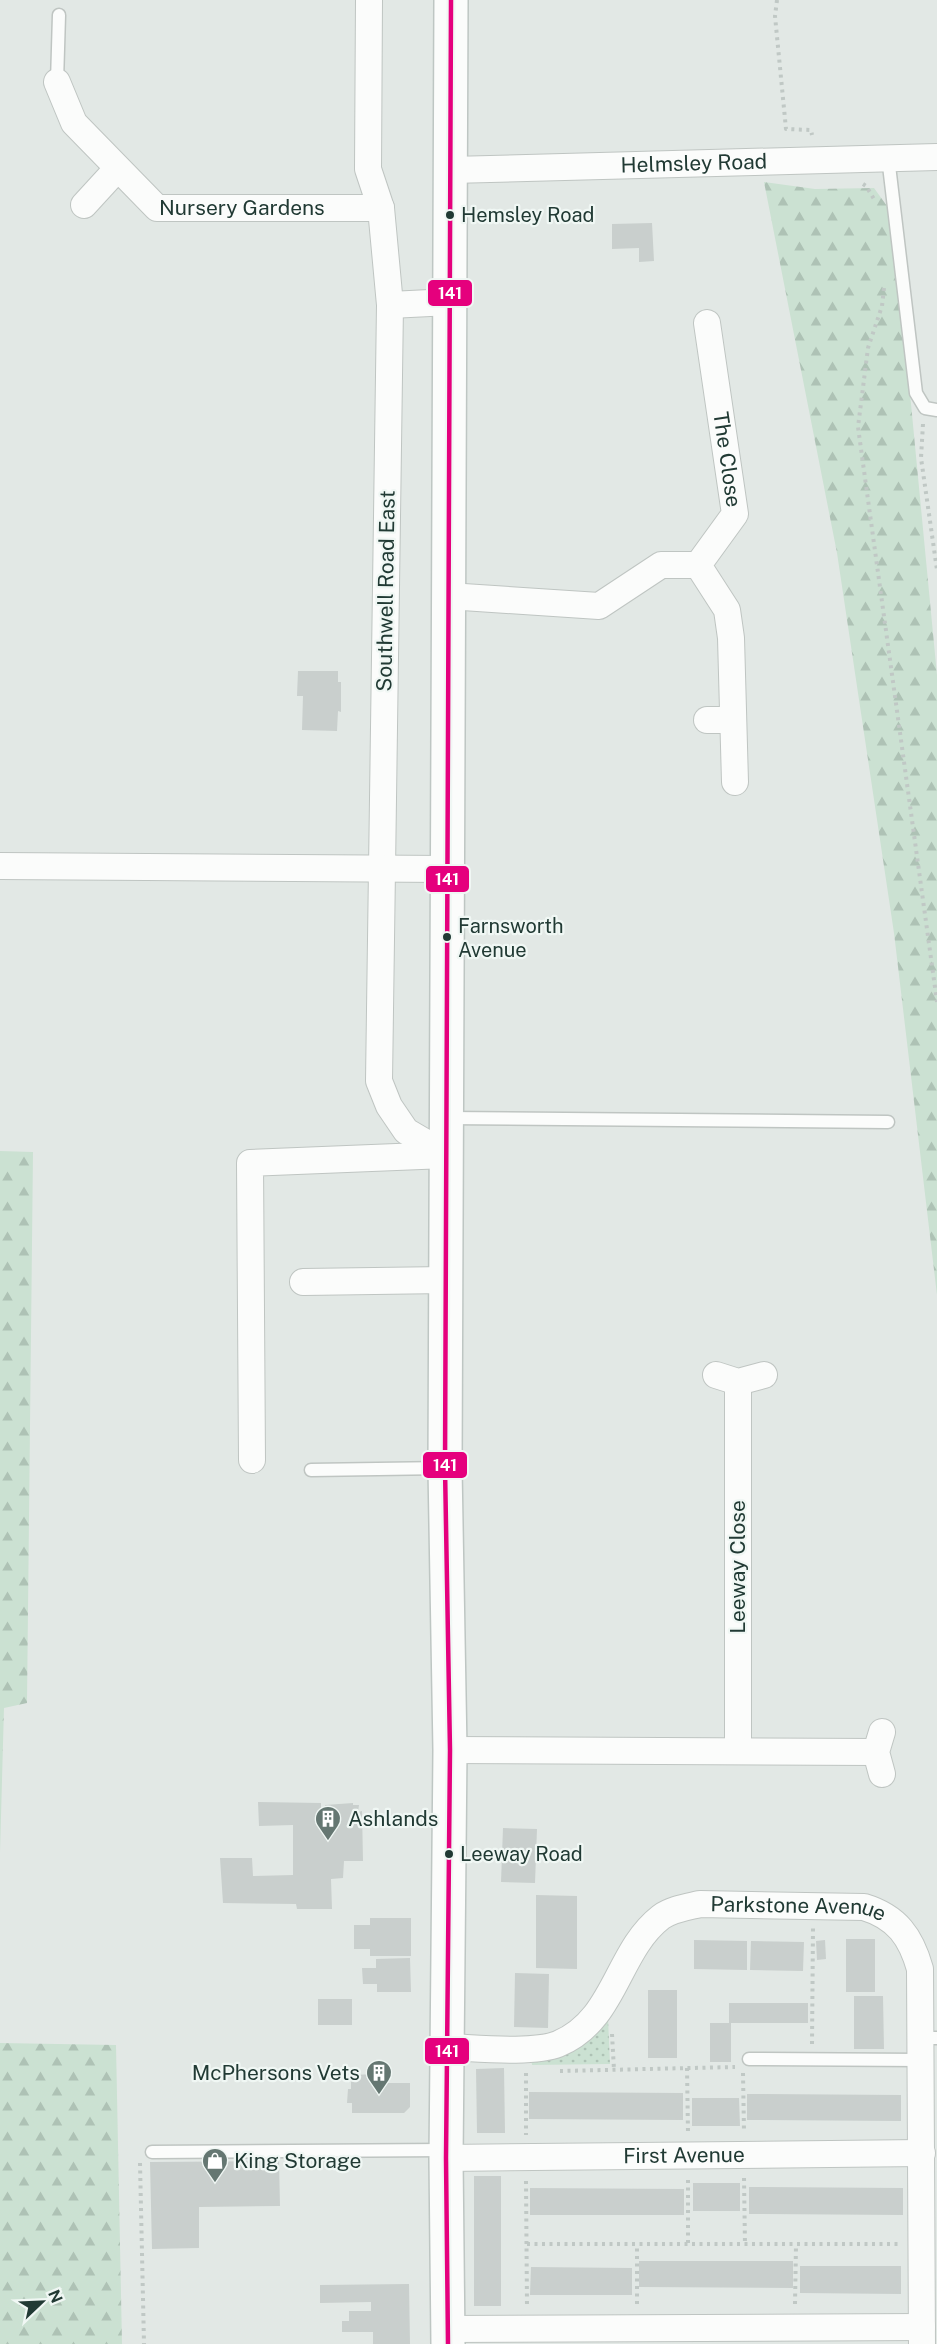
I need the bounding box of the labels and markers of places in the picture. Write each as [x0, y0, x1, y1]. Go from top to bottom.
place label: Hemsley Road [461, 203, 594, 227]
marker: Hemsley Road [444, 209, 456, 221]
place label: Farnsworth Avenue [458, 914, 564, 962]
marker: Farnsworth Avenue [441, 931, 453, 943]
building icon: Ashlands [313, 1804, 343, 1842]
place label: Ashlands [348, 1806, 438, 1831]
place label: Leeway Road [460, 1842, 583, 1866]
marker: Leeway Road [443, 1848, 455, 1860]
building icon: McPhersons Vets [364, 2058, 394, 2096]
place label: McPhersons Vets [192, 2060, 360, 2085]
shop icon: King Storage [200, 2146, 230, 2184]
place label: King Storage [234, 2148, 361, 2173]

